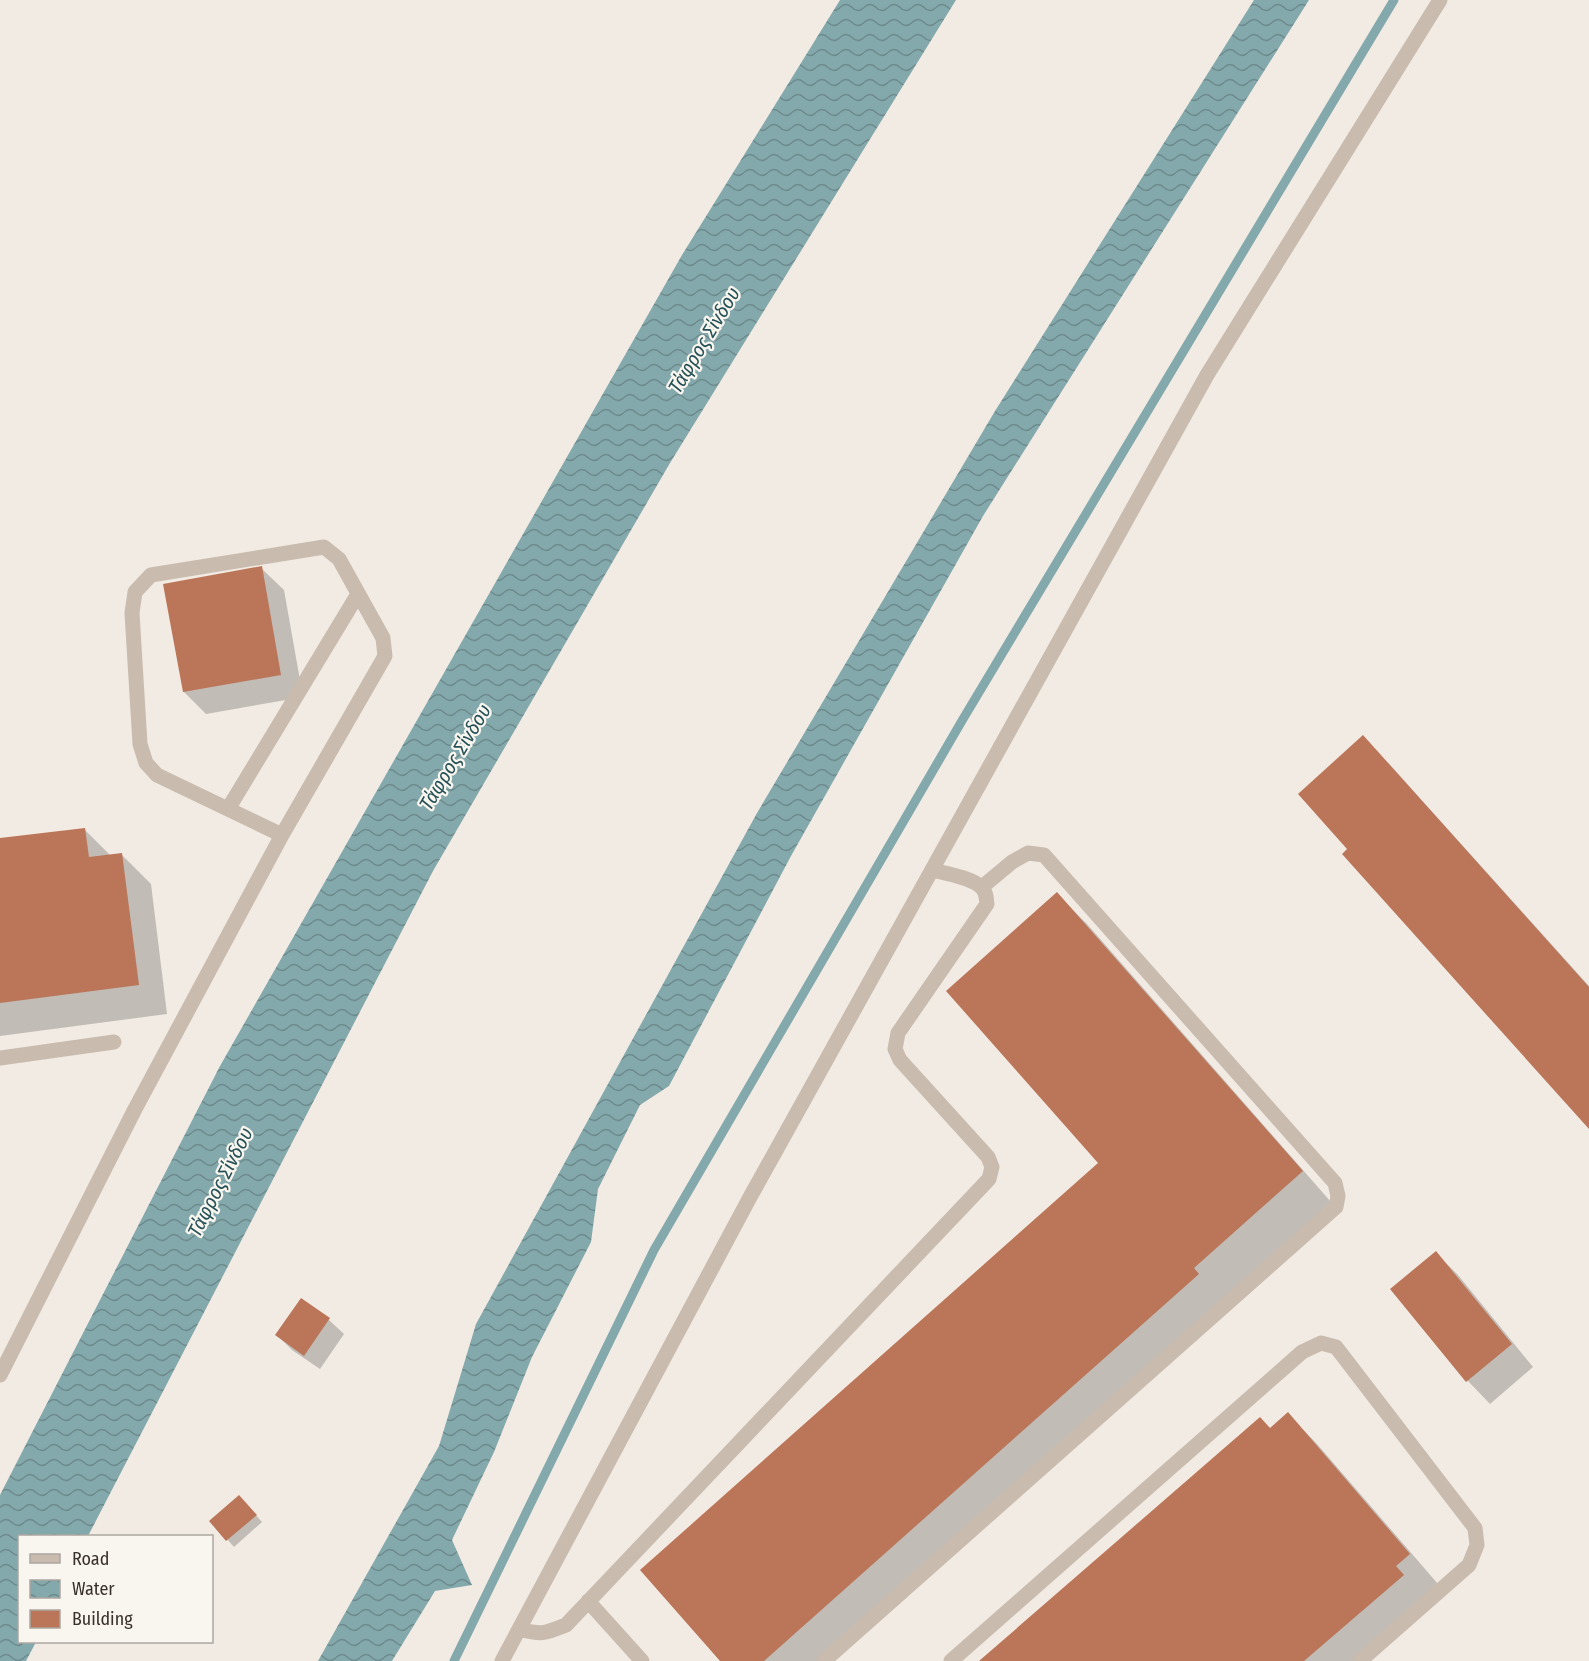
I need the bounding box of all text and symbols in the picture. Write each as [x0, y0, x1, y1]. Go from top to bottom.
water label: Τάφρος Σίνδου [663, 283, 745, 397]
water label: Τάφρος Σίνδου [414, 700, 496, 814]
water label: Τάφρος Σίνδου [182, 1123, 258, 1241]
legend [18, 1535, 213, 1643]
text: Road [72, 1548, 109, 1570]
text: Water [72, 1578, 115, 1600]
text: Building [72, 1608, 133, 1630]

